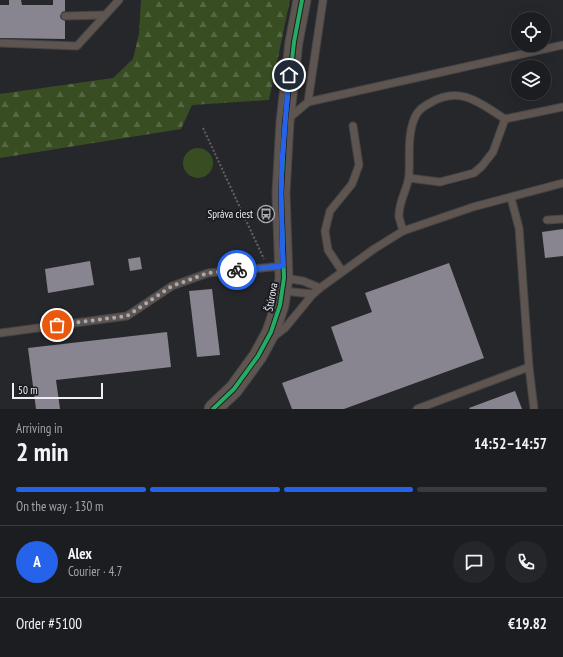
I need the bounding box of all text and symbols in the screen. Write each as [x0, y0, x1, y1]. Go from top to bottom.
map controls [511, 12, 551, 100]
button: locate [511, 12, 551, 52]
pin [272, 58, 306, 92]
button: layers [511, 60, 551, 100]
icon: home [278, 64, 300, 86]
bus stop icon: Správa ciest [256, 204, 276, 224]
place label: Správa ciest [208, 207, 253, 221]
courier [217, 250, 257, 290]
icon: bike [226, 259, 248, 281]
street label: Štúrova [261, 282, 281, 312]
pin [40, 308, 74, 342]
icon: bag [46, 314, 68, 336]
scale bar [12, 381, 103, 400]
text: 50 m [18, 383, 37, 397]
text: Arriving in [16, 420, 63, 437]
text: 14:52–14:57 [474, 434, 547, 453]
text: 2 min [16, 435, 69, 468]
text: On the way · 130 m [16, 498, 103, 515]
button: chat [453, 541, 495, 583]
button: phone [505, 541, 547, 583]
text: Alex [68, 544, 92, 563]
text: A [33, 552, 41, 571]
text: Courier · 4.7 [68, 563, 122, 580]
text: Order #5100 [16, 614, 82, 633]
text: €19.82 [508, 614, 547, 633]

